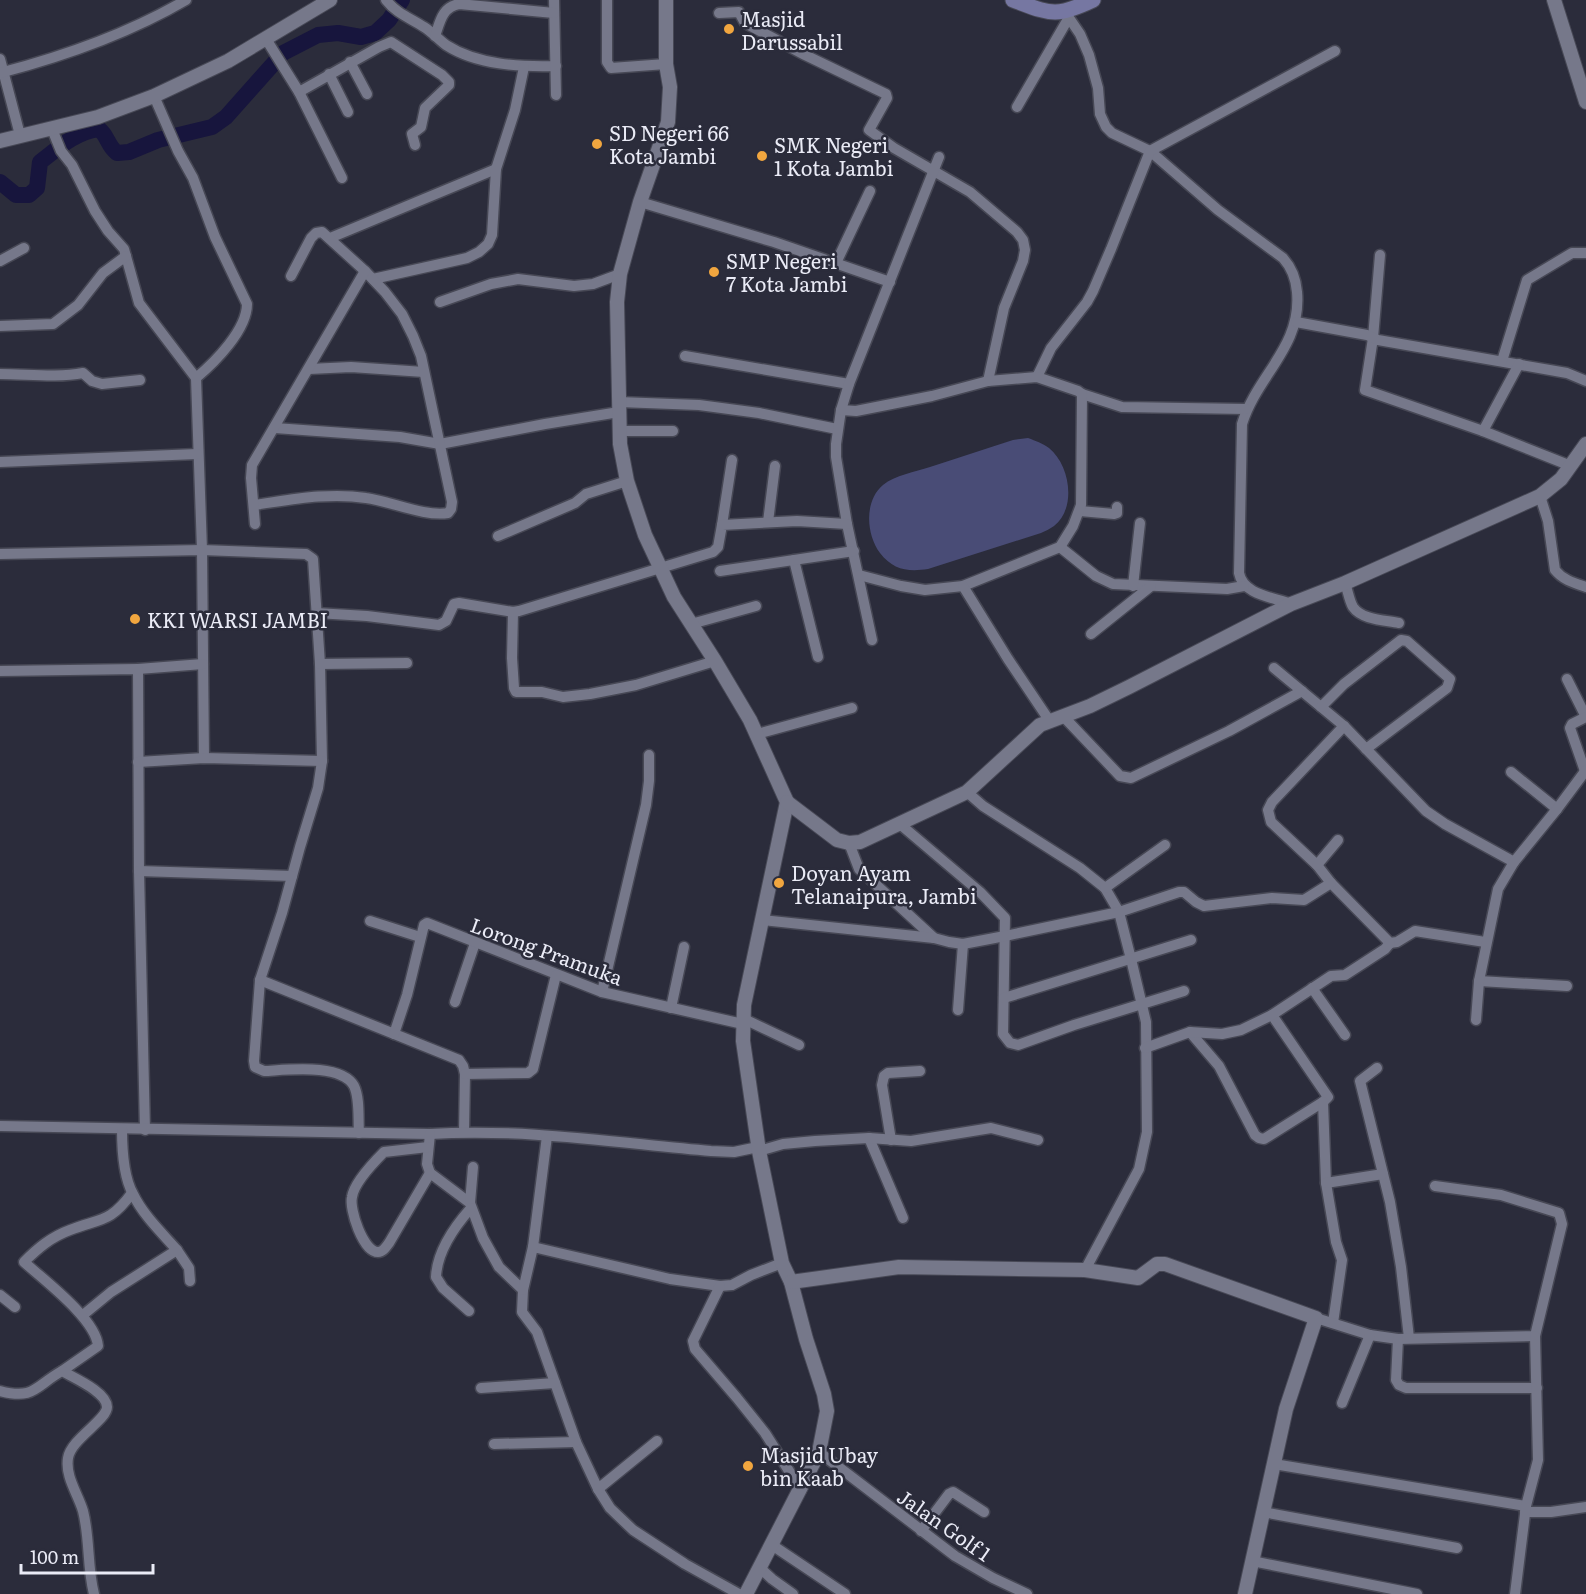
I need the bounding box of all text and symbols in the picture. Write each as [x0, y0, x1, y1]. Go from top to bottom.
place label: Masjid Darussabil [741, 3, 843, 56]
marker: Masjid Darussabil [722, 22, 736, 36]
place label: SD Negeri 66 Kota Jambi [609, 117, 729, 170]
place label: SMK Negeri 1 Kota Jambi [774, 129, 894, 182]
marker: SD Negeri 66 Kota Jambi [590, 137, 604, 151]
marker: SMK Negeri 1 Kota Jambi [755, 149, 769, 163]
place label: SMP Negeri 7 Kota Jambi [726, 245, 848, 298]
marker: SMP Negeri 7 Kota Jambi [707, 265, 721, 279]
place label: KKI WARSI JAMBI [147, 604, 328, 634]
marker: KKI WARSI JAMBI [128, 612, 142, 626]
place label: Doyan Ayam Telanaipura, Jambi [791, 857, 977, 910]
marker: Doyan Ayam Telanaipura, Jambi [772, 876, 786, 890]
street label: Lorong Pramuka [467, 909, 628, 992]
place label: Masjid Ubay bin Kaab [760, 1439, 878, 1492]
marker: Masjid Ubay bin Kaab [741, 1459, 755, 1473]
street label: Jalan Golf 1 [892, 1481, 998, 1567]
scale bar [21, 1537, 153, 1575]
text: 100 m [30, 1543, 79, 1570]

